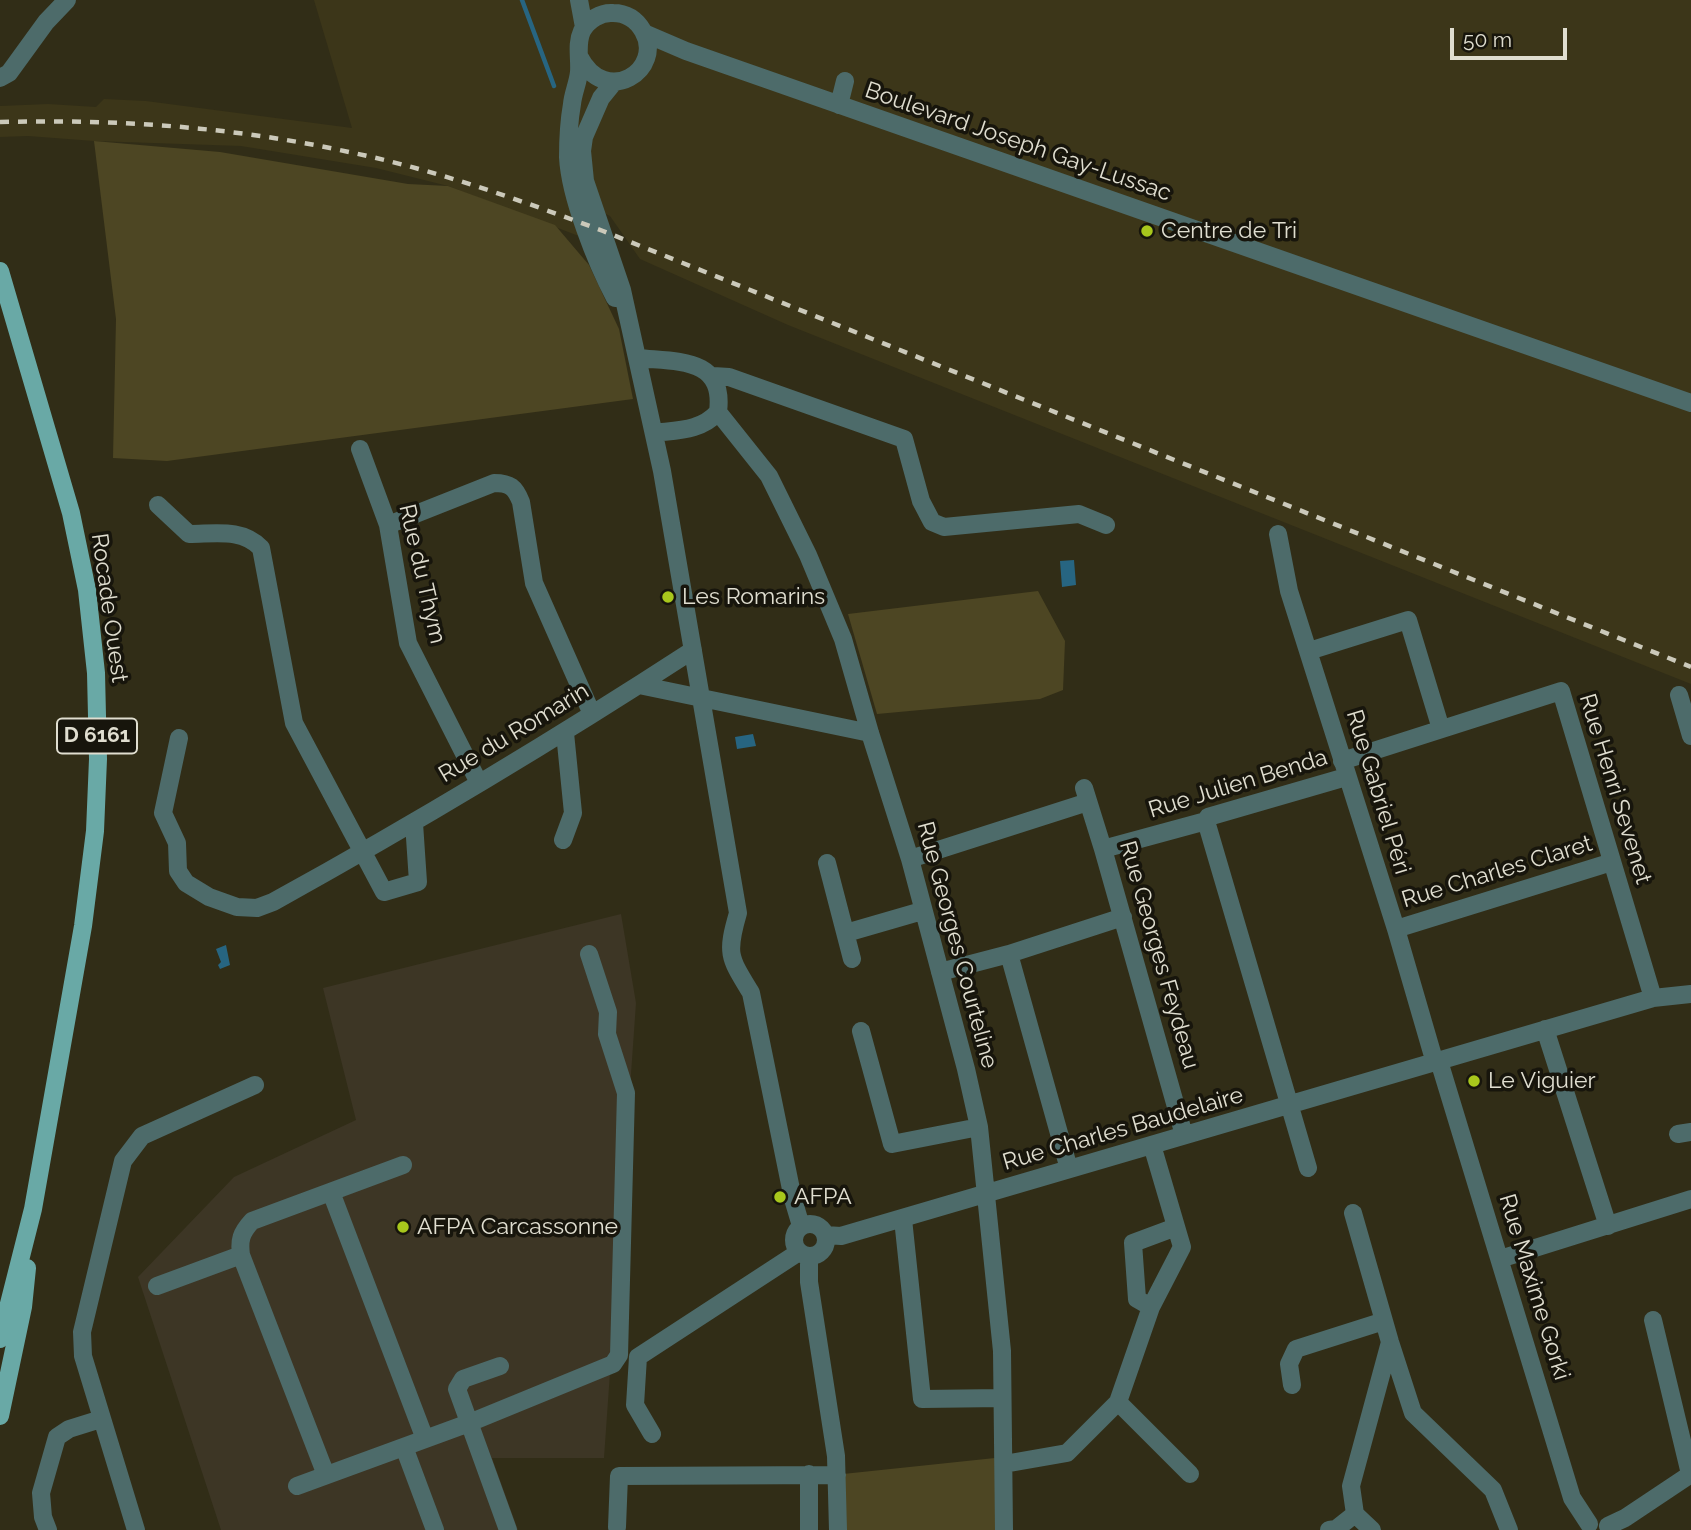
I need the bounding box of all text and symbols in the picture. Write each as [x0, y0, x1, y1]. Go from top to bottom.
scale bar [1453, 14, 1570, 58]
text: 50 m [1463, 27, 1512, 52]
street label: Boulevard Joseph Gay-Lussac [861, 77, 1175, 207]
place label: Centre de Tri [1161, 217, 1297, 245]
marker: Centre de Tri [1139, 223, 1155, 239]
street label: Rue du Thym [393, 501, 451, 647]
street label: Rocade Ouest [85, 532, 133, 684]
place label: Les Romarins [682, 583, 825, 611]
marker: Les Romarins [660, 589, 676, 605]
street label: Rue du Romarin [434, 677, 594, 789]
street label: Rue Henri Sevenet [1573, 691, 1657, 887]
street label: Rue Gabriel Péri [1340, 706, 1416, 878]
road number: D 6161 [57, 718, 137, 754]
street label: Rue Julien Benda [1145, 744, 1331, 824]
street label: Rue Georges Courteline [911, 819, 1003, 1071]
street label: Rue Charles Claret [1398, 830, 1596, 914]
street label: Rue Georges Feydeau [1113, 838, 1205, 1072]
place label: Le Viguier [1488, 1067, 1596, 1095]
marker: Le Viguier [1466, 1073, 1482, 1089]
street label: Rue Charles Baudelaire [1000, 1081, 1246, 1177]
place label: AFPA [794, 1183, 852, 1211]
marker: AFPA [772, 1189, 788, 1205]
street label: Rue Maxime Gorki [1493, 1191, 1575, 1383]
place label: AFPA Carcassonne [417, 1213, 618, 1241]
marker: AFPA Carcassonne [395, 1219, 411, 1235]

